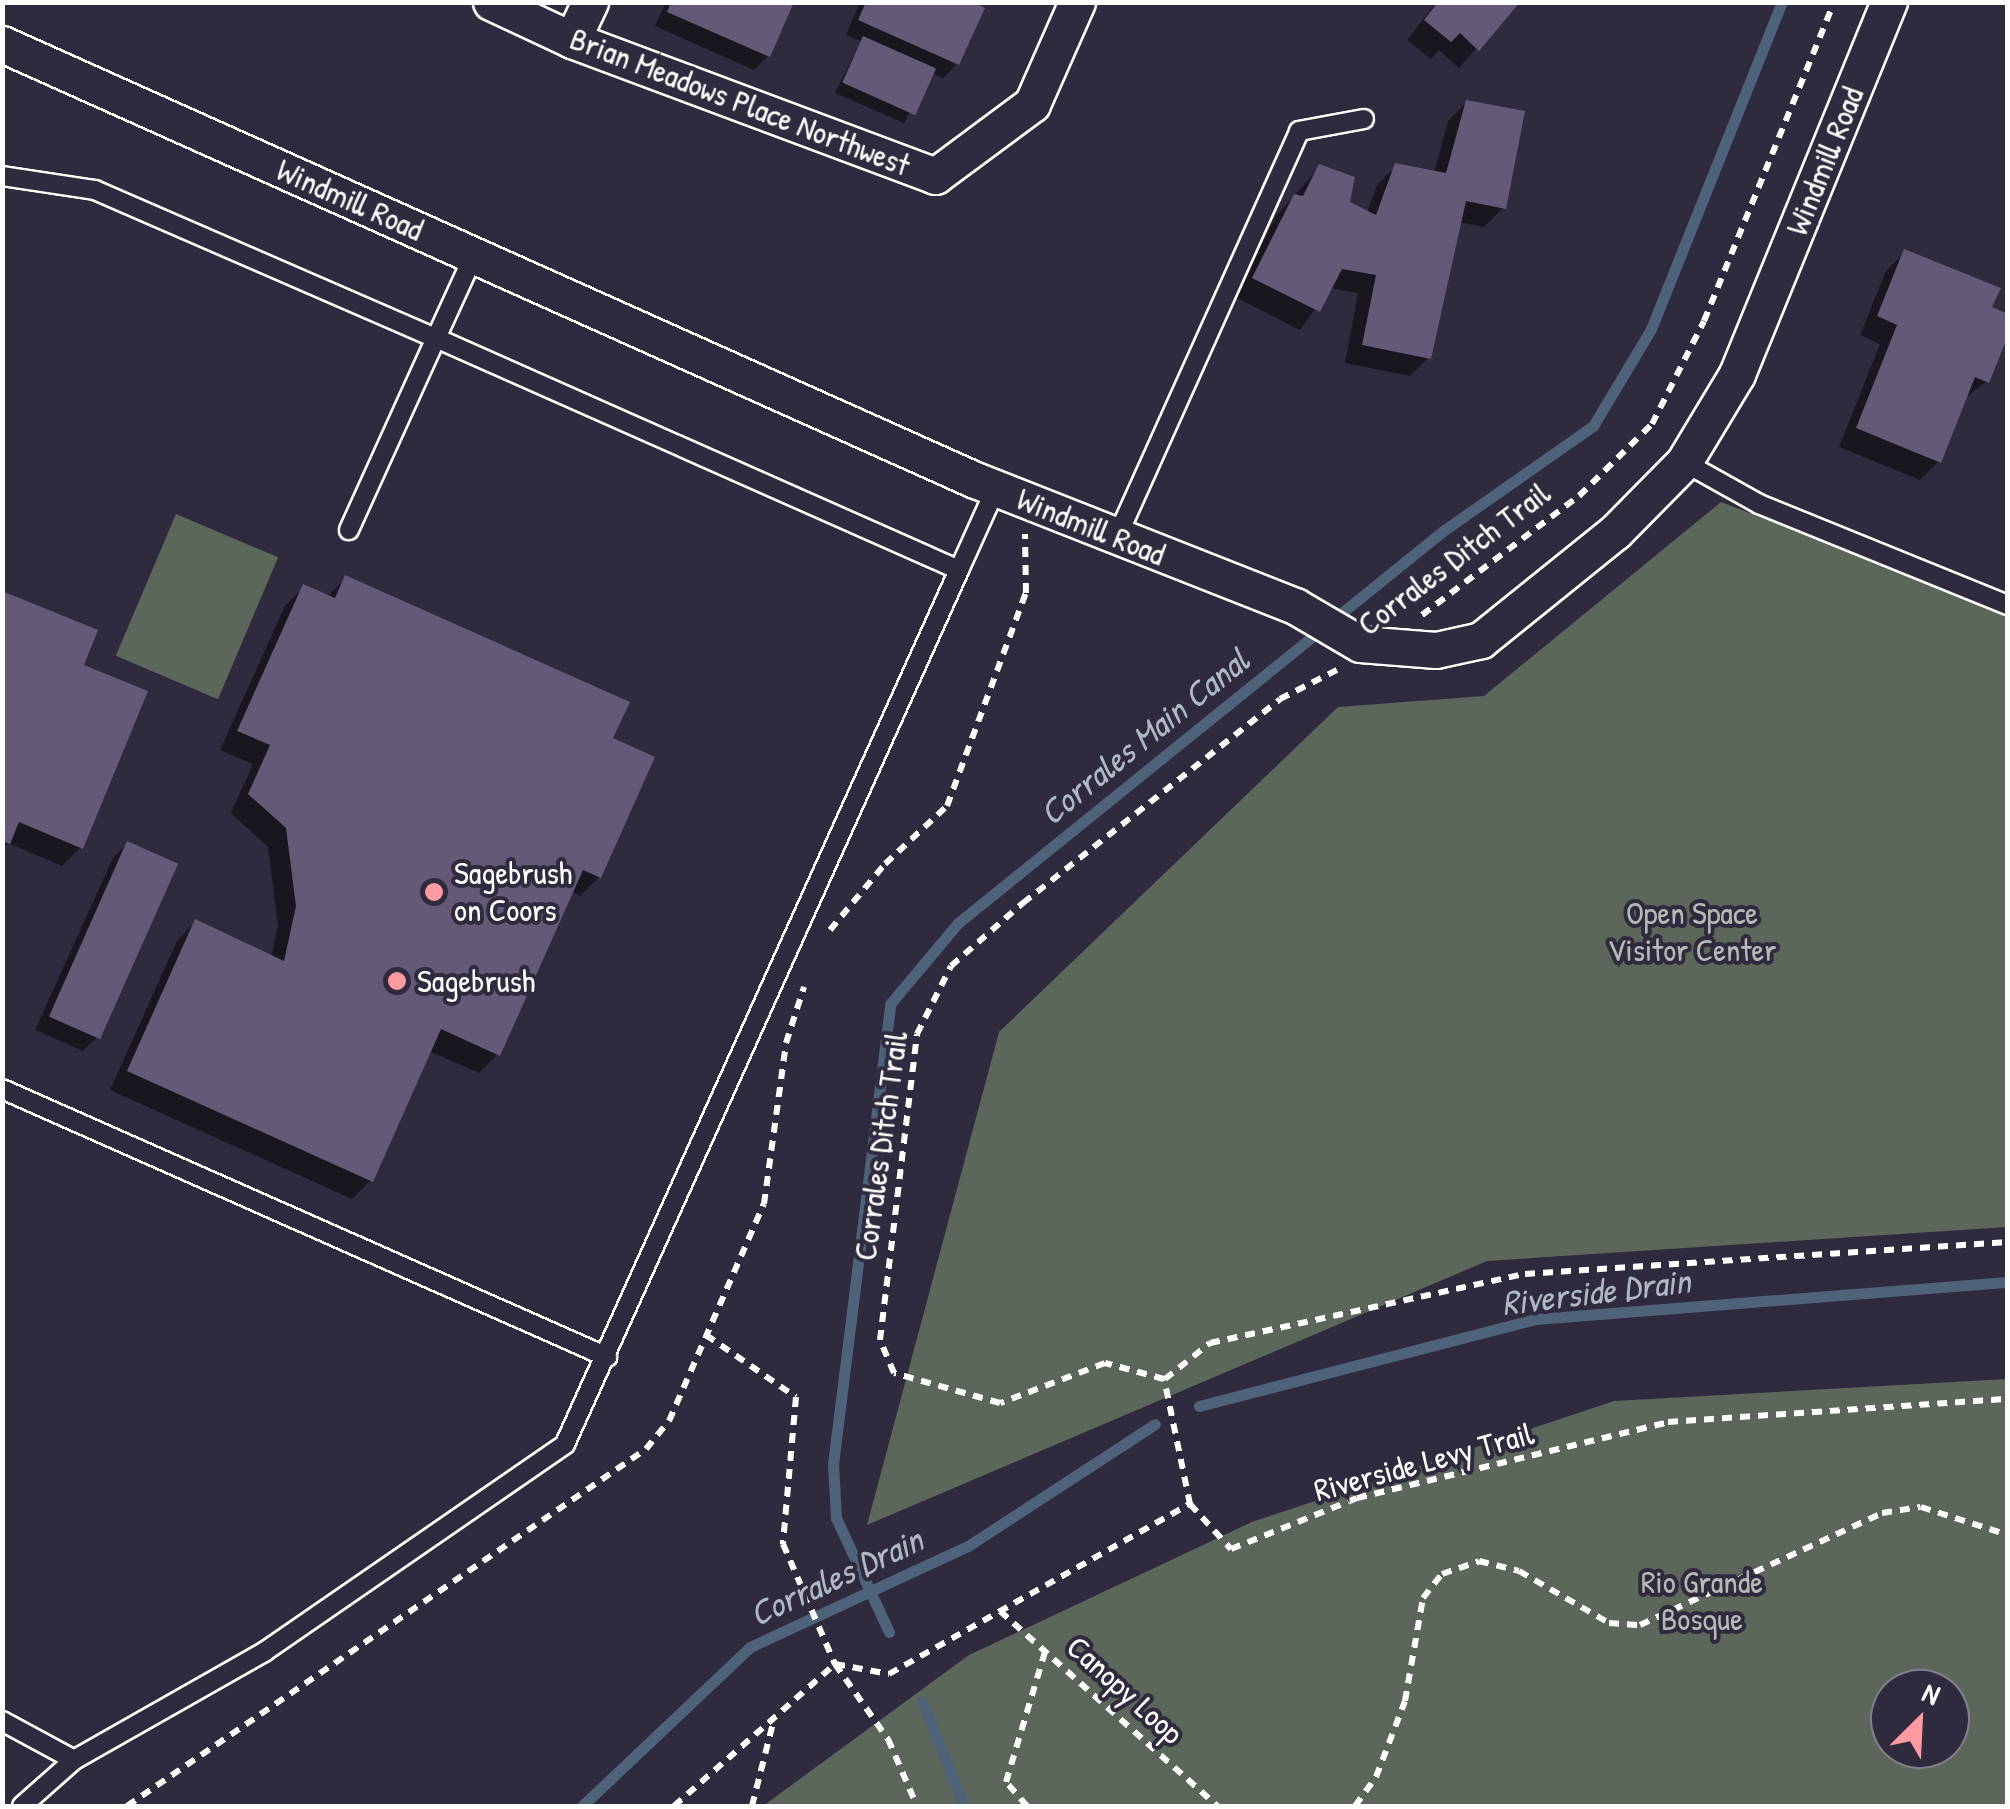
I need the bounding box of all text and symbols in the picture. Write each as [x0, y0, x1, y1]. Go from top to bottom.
street label: Brian Meadows Place Northwest [565, 19, 915, 185]
street label: Windmill Road [1778, 81, 1872, 241]
street label: Windmill Road [271, 151, 429, 249]
street label: Corrales Ditch Trail [1350, 474, 1558, 644]
street label: Windmill Road [1011, 480, 1171, 574]
water label: Corrales Main Canal [1031, 640, 1257, 834]
place label: Sagebrush on Coors [454, 855, 572, 930]
marker: Sagebrush on Coors [423, 881, 445, 903]
park label: Open Space Visitor Center [1607, 895, 1777, 970]
place label: Sagebrush [417, 962, 535, 1000]
marker: Sagebrush [386, 970, 408, 992]
street label: Corrales Ditch Trail [846, 1029, 916, 1263]
water label: Riverside Drain [1499, 1260, 1693, 1324]
street label: Riverside Levy Trail [1310, 1414, 1538, 1510]
water label: Corrales Drain [743, 1519, 929, 1635]
park label: Rio Grande Bosque [1641, 1564, 1763, 1639]
street label: Canopy Loop [1059, 1628, 1191, 1752]
north arrow [1870, 1669, 1970, 1769]
text: N [1917, 1673, 1946, 1714]

